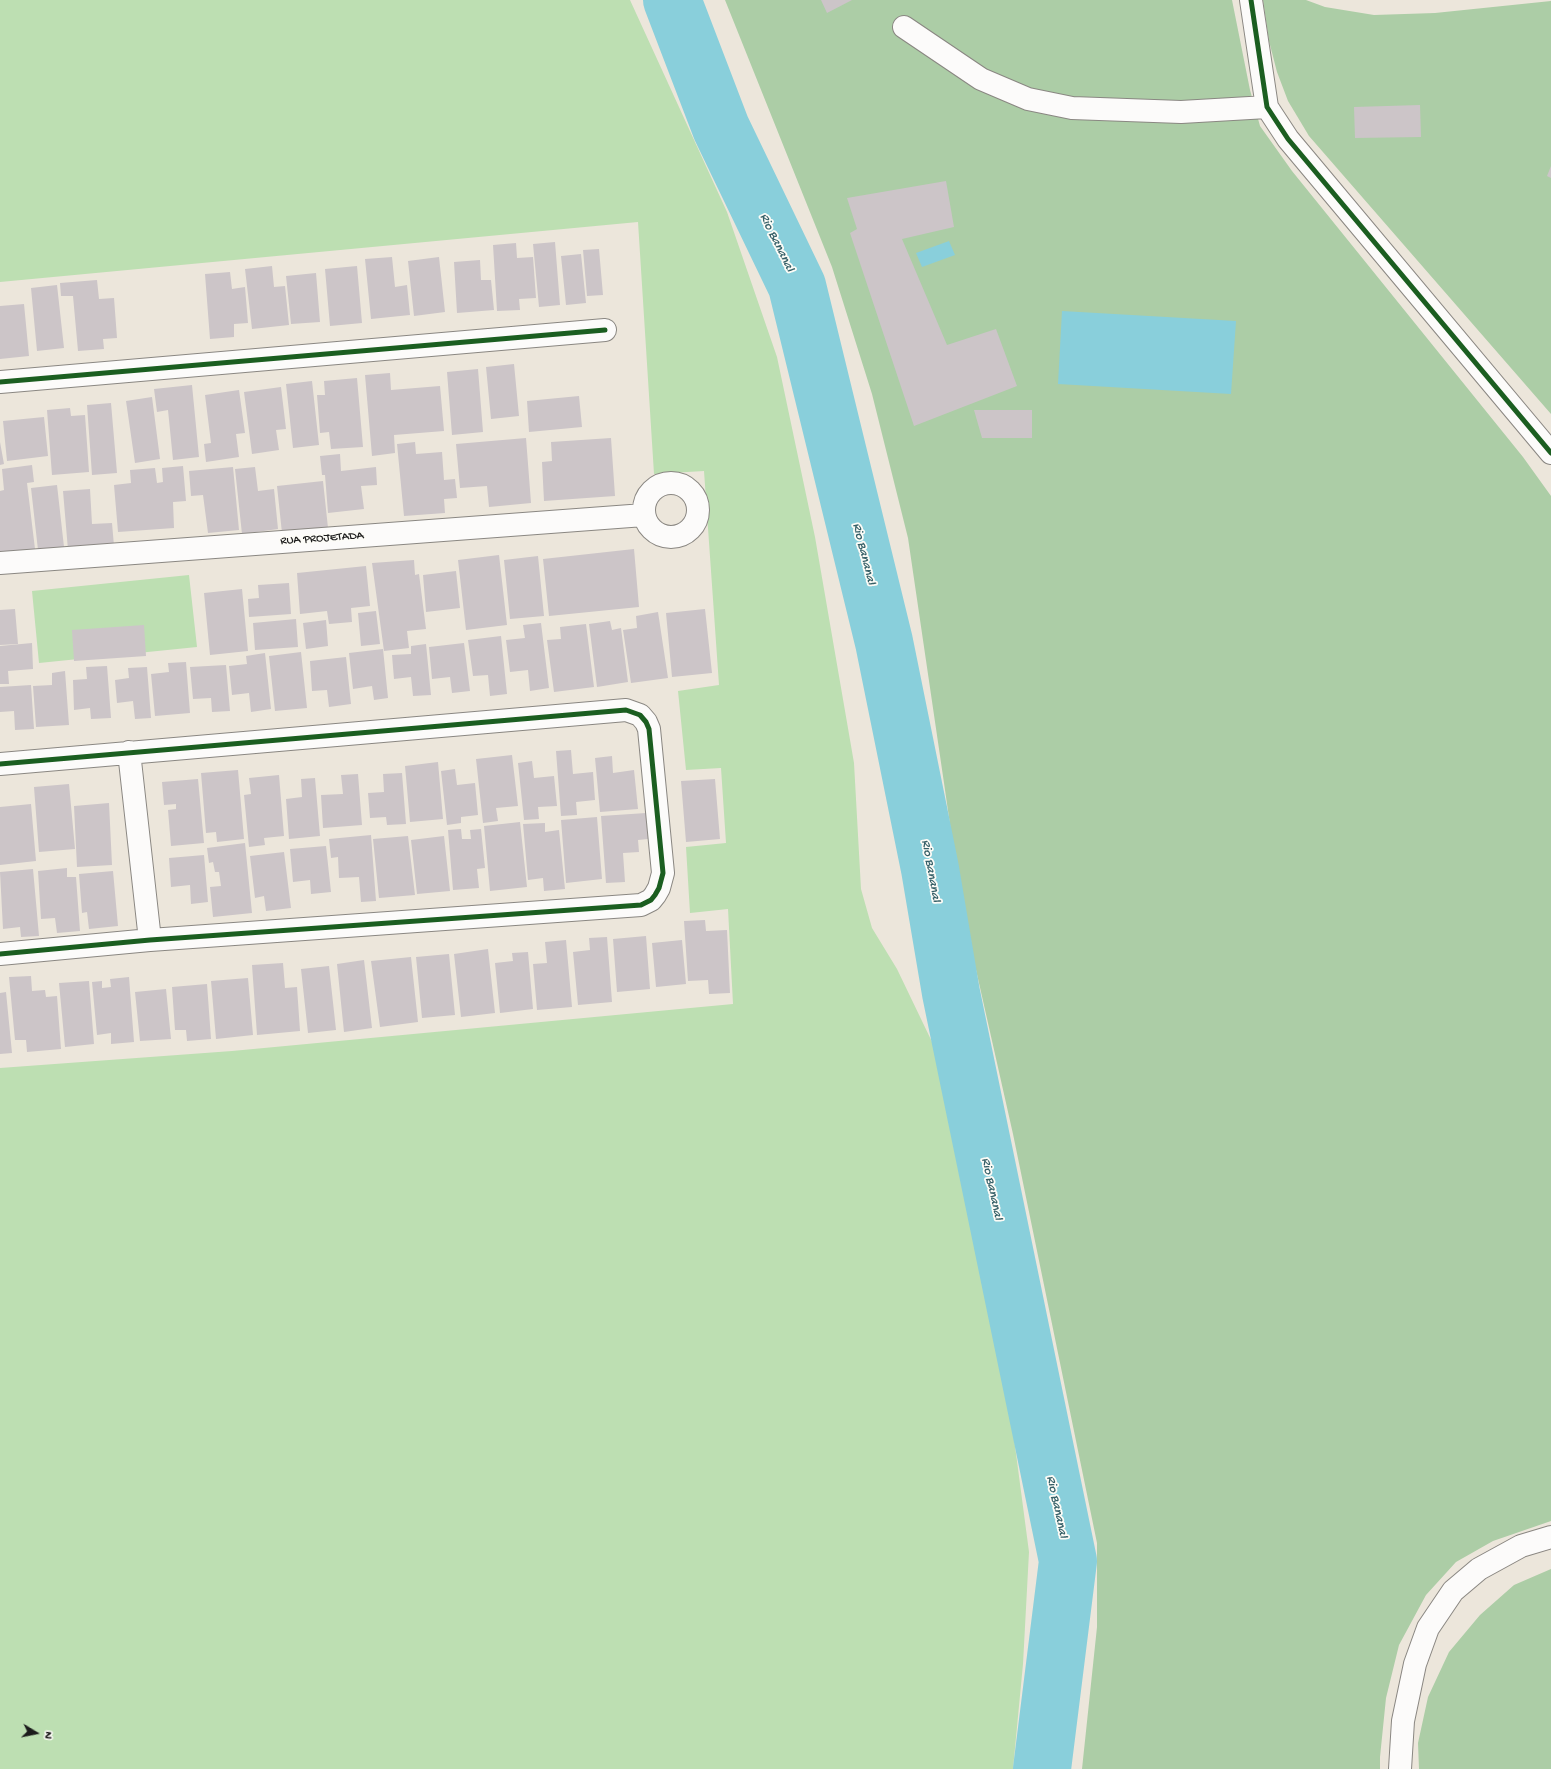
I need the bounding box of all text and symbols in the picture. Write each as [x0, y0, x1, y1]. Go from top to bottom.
water label: Rio Bananal [755, 211, 797, 275]
water label: Rio Bananal [848, 522, 878, 586]
street label: RUA PROJETADA [280, 529, 364, 549]
water label: Rio Bananal [917, 839, 943, 903]
water label: Rio Bananal [977, 1157, 1005, 1221]
water label: Rio Bananal [1042, 1475, 1070, 1539]
north arrow [16, 1713, 56, 1753]
text: N [41, 1731, 54, 1740]

